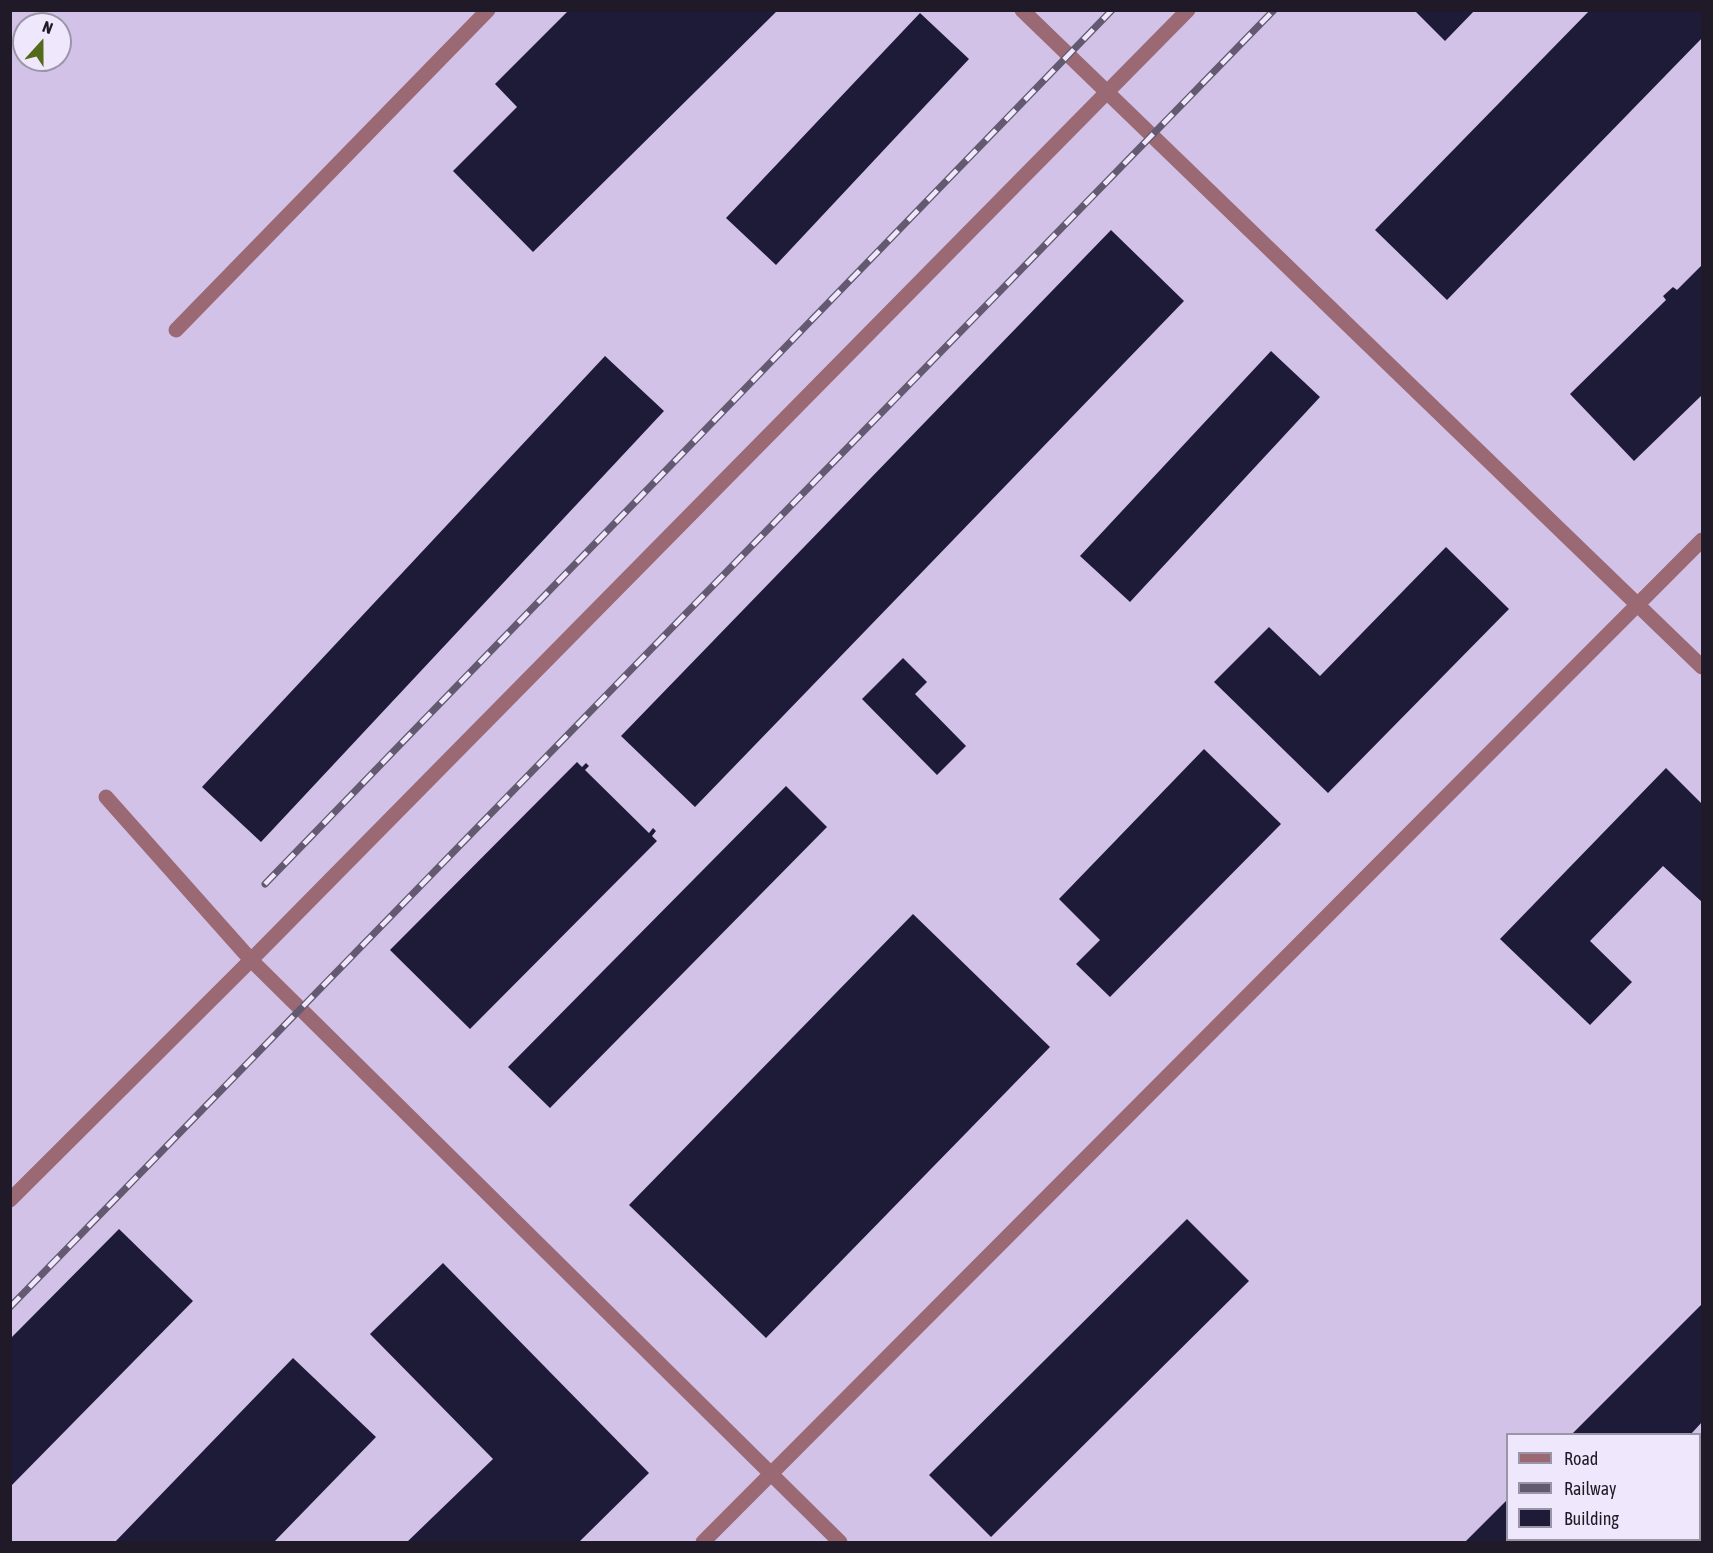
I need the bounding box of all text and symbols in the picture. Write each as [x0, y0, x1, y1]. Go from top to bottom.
north arrow [12, 12, 72, 72]
text: N [40, 17, 55, 37]
legend [1506, 1433, 1701, 1541]
text: Road [1564, 1448, 1598, 1469]
text: Railway [1564, 1478, 1616, 1499]
text: Building [1564, 1508, 1619, 1529]

